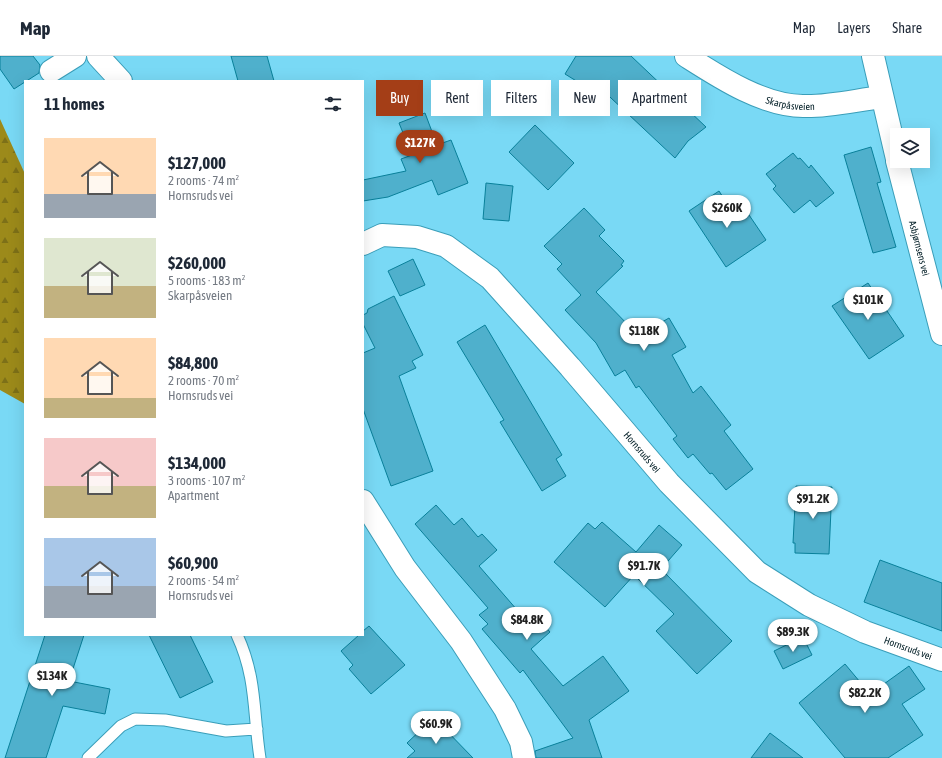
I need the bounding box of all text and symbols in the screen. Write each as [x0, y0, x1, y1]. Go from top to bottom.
text: Map [20, 17, 51, 39]
text: Map [793, 20, 815, 36]
text: Layers [837, 20, 870, 36]
text: Share [892, 20, 922, 36]
chip: Buy [376, 80, 423, 116]
chip: Rent [431, 80, 483, 116]
chip: Filters [491, 80, 551, 116]
chip: New [559, 80, 610, 116]
chip: Apartment [618, 80, 701, 116]
icon: filters [322, 93, 344, 115]
text: 11 homes [44, 94, 105, 114]
street label: Skarpåsveien [765, 94, 815, 112]
map controls [890, 128, 930, 168]
button: layers [890, 128, 930, 168]
pin: $127K [392, 130, 448, 164]
text: $127K [405, 135, 435, 150]
text: $127,000 [168, 153, 226, 173]
icon: home [76, 154, 124, 202]
text: 2 rooms · 74 m² [168, 173, 239, 188]
text: Hornsruds vei [168, 188, 233, 203]
pin: $260K [699, 195, 755, 229]
text: $260K [712, 200, 742, 215]
street label: Asbjørnsens vei [907, 219, 932, 277]
text: $260,000 [168, 253, 226, 273]
icon: home [76, 254, 124, 302]
text: 5 rooms · 183 m² [168, 273, 245, 288]
pin: $101K [840, 287, 896, 321]
text: Skarpåsveien [168, 288, 232, 303]
text: $101K [853, 292, 883, 307]
pin: $118K [616, 318, 672, 352]
text: $118K [629, 323, 659, 338]
text: $84,800 [168, 353, 218, 373]
icon: home [76, 354, 124, 402]
text: 2 rooms · 70 m² [168, 373, 239, 388]
text: Hornsruds vei [168, 388, 233, 403]
street label: Hornsruds vei [622, 429, 663, 474]
text: $134,000 [168, 453, 226, 473]
icon: home [76, 454, 124, 502]
text: 3 rooms · 107 m² [168, 473, 245, 488]
pin: $91.2K [780, 486, 846, 520]
text: Apartment [168, 488, 219, 503]
text: $91.2K [797, 491, 829, 506]
text: $60,900 [168, 553, 218, 573]
pin: $91.7K [611, 553, 677, 587]
icon: home [76, 554, 124, 602]
text: $91.7K [628, 558, 660, 573]
text: 2 rooms · 54 m² [168, 573, 239, 588]
text: Hornsruds vei [168, 588, 233, 603]
pin: $84.8K [494, 607, 560, 641]
text: $84.8K [511, 612, 543, 627]
pin: $89.3K [760, 619, 826, 653]
text: $89.3K [777, 624, 809, 639]
street label: Hornsruds vei [883, 634, 934, 661]
pin: $134K [24, 663, 80, 697]
text: $134K [37, 668, 67, 683]
pin: $82.2K [832, 680, 898, 714]
text: $82.2K [849, 685, 881, 700]
pin: $60.9K [403, 711, 469, 745]
text: $60.9K [420, 716, 452, 731]

